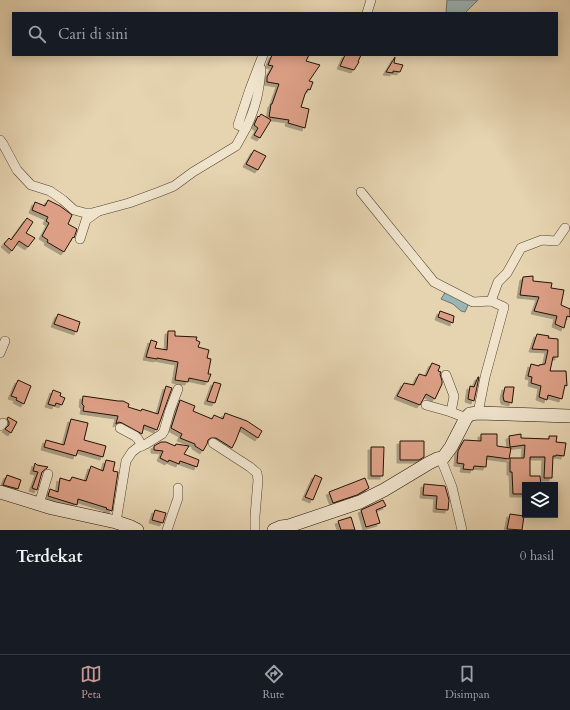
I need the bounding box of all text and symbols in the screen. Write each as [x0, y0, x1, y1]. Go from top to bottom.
search box [12, 12, 558, 56]
icon: search [26, 23, 48, 45]
text: Cari di sini [58, 24, 128, 44]
map controls [522, 482, 558, 518]
button: layers [522, 482, 558, 518]
text: Terdekat [16, 545, 82, 568]
text: 0 hasil [520, 547, 554, 565]
tab: Peta [80, 663, 102, 702]
tab: Rute [262, 663, 285, 702]
tab: Disimpan [445, 663, 490, 702]

